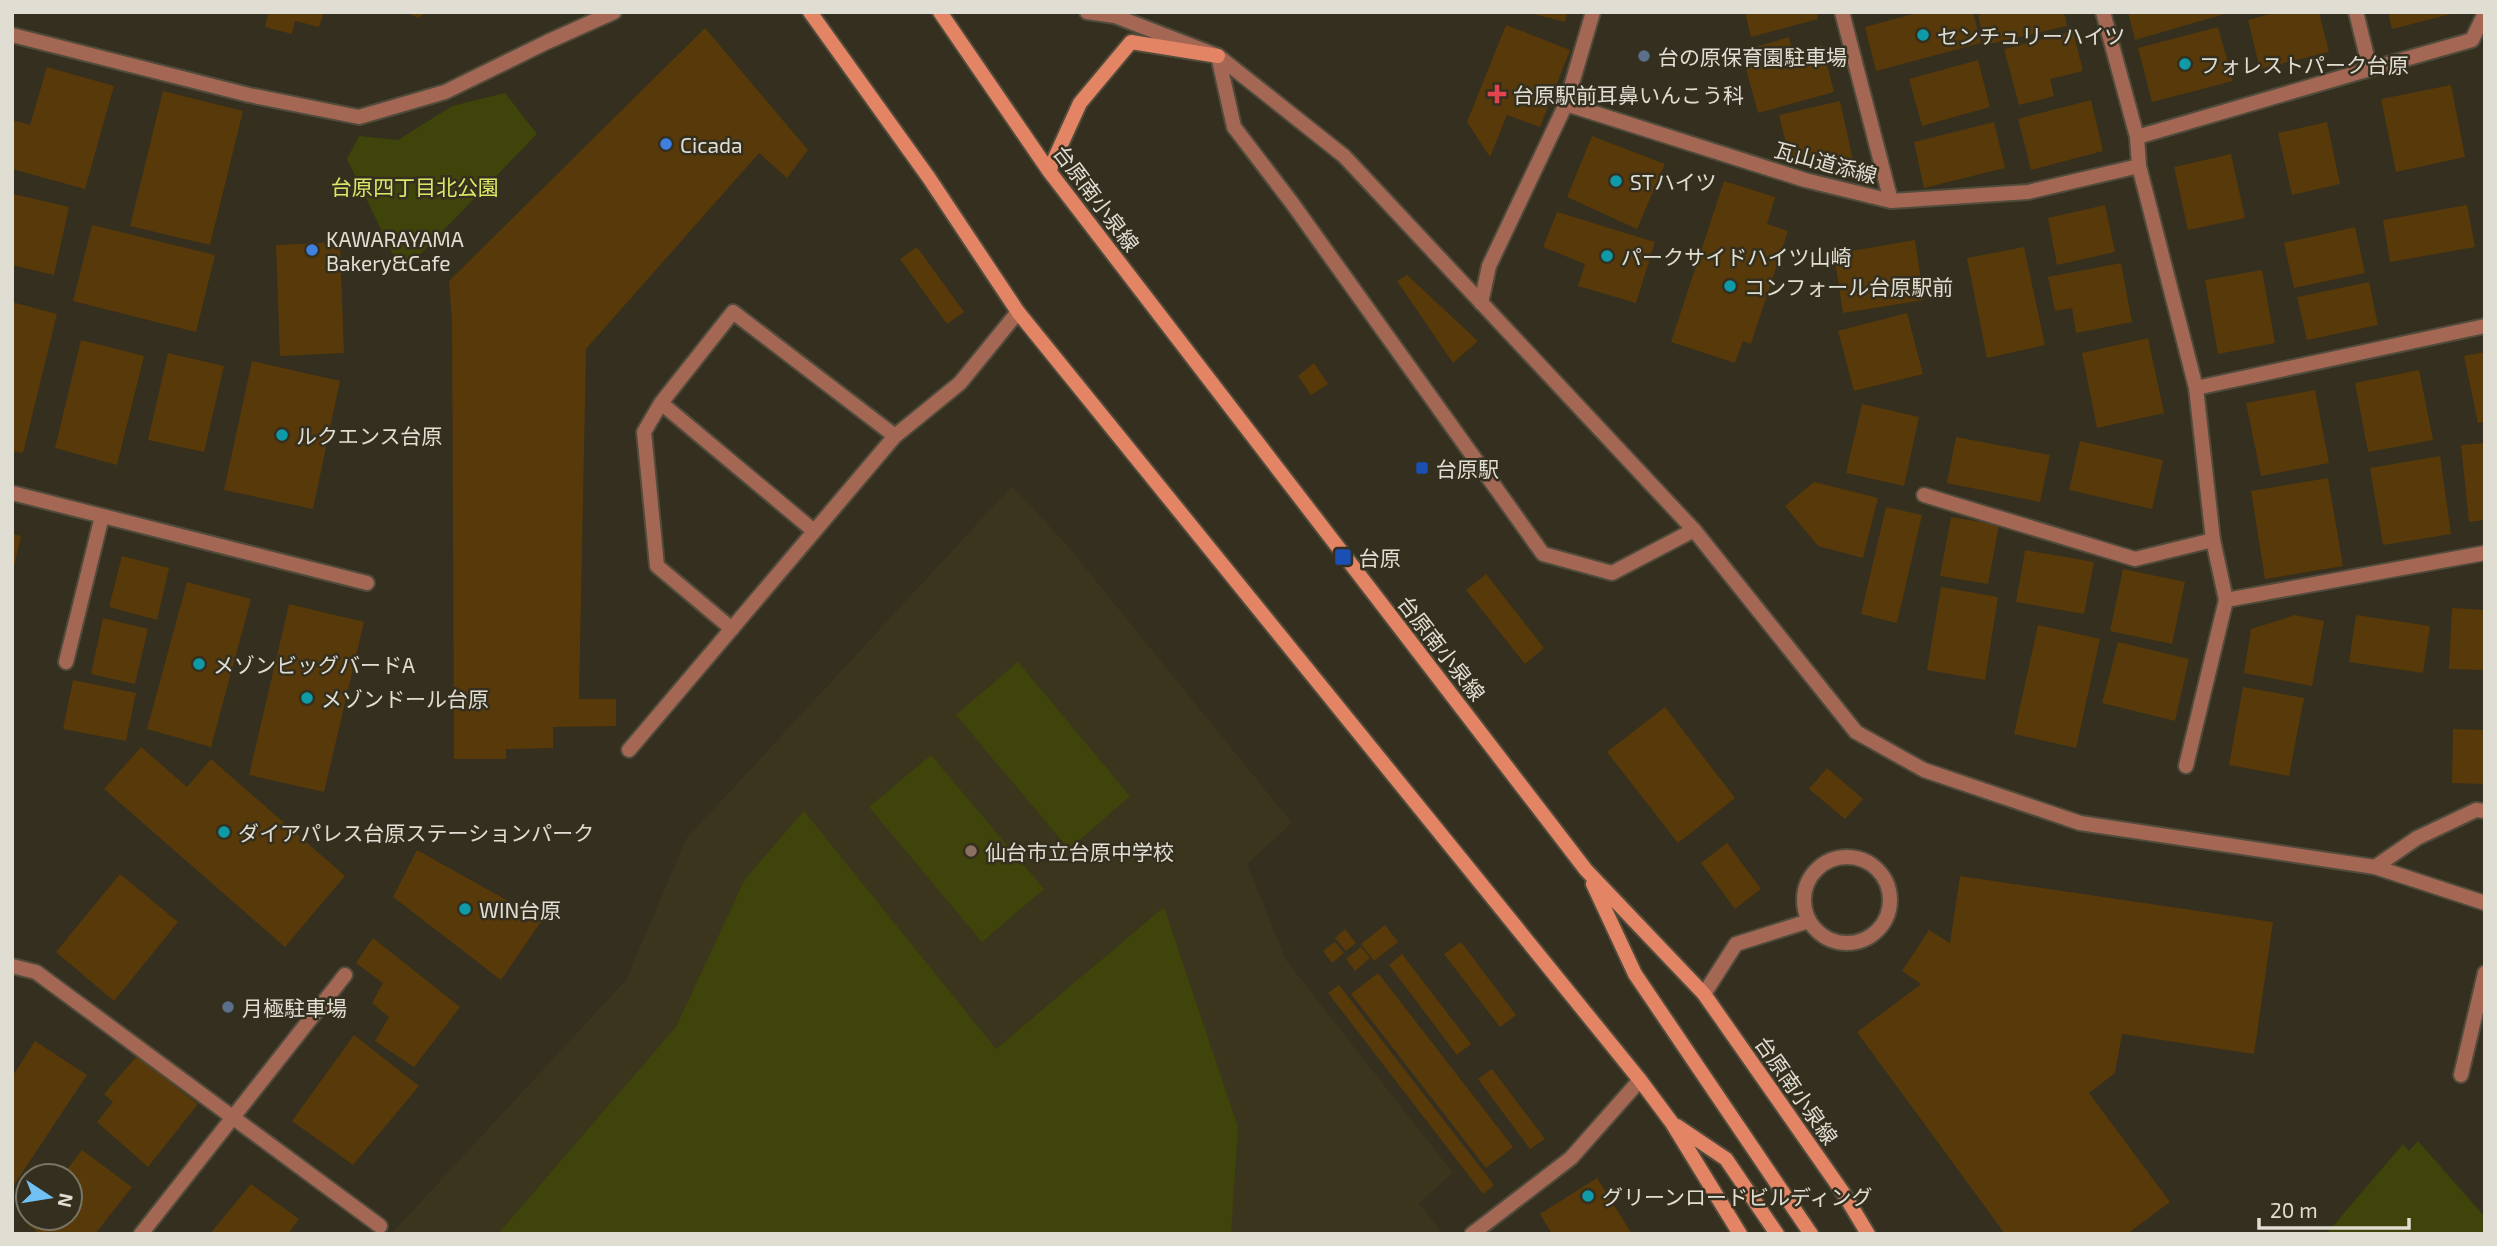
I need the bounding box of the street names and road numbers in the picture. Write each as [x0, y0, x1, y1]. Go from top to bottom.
street label: 瓦山道添線 [1772, 136, 1880, 188]
street label: 台原南小泉線 [1049, 140, 1145, 256]
street label: 台原南小泉線 [1393, 591, 1491, 705]
street label: 台原南小泉線 [1751, 1031, 1843, 1149]

